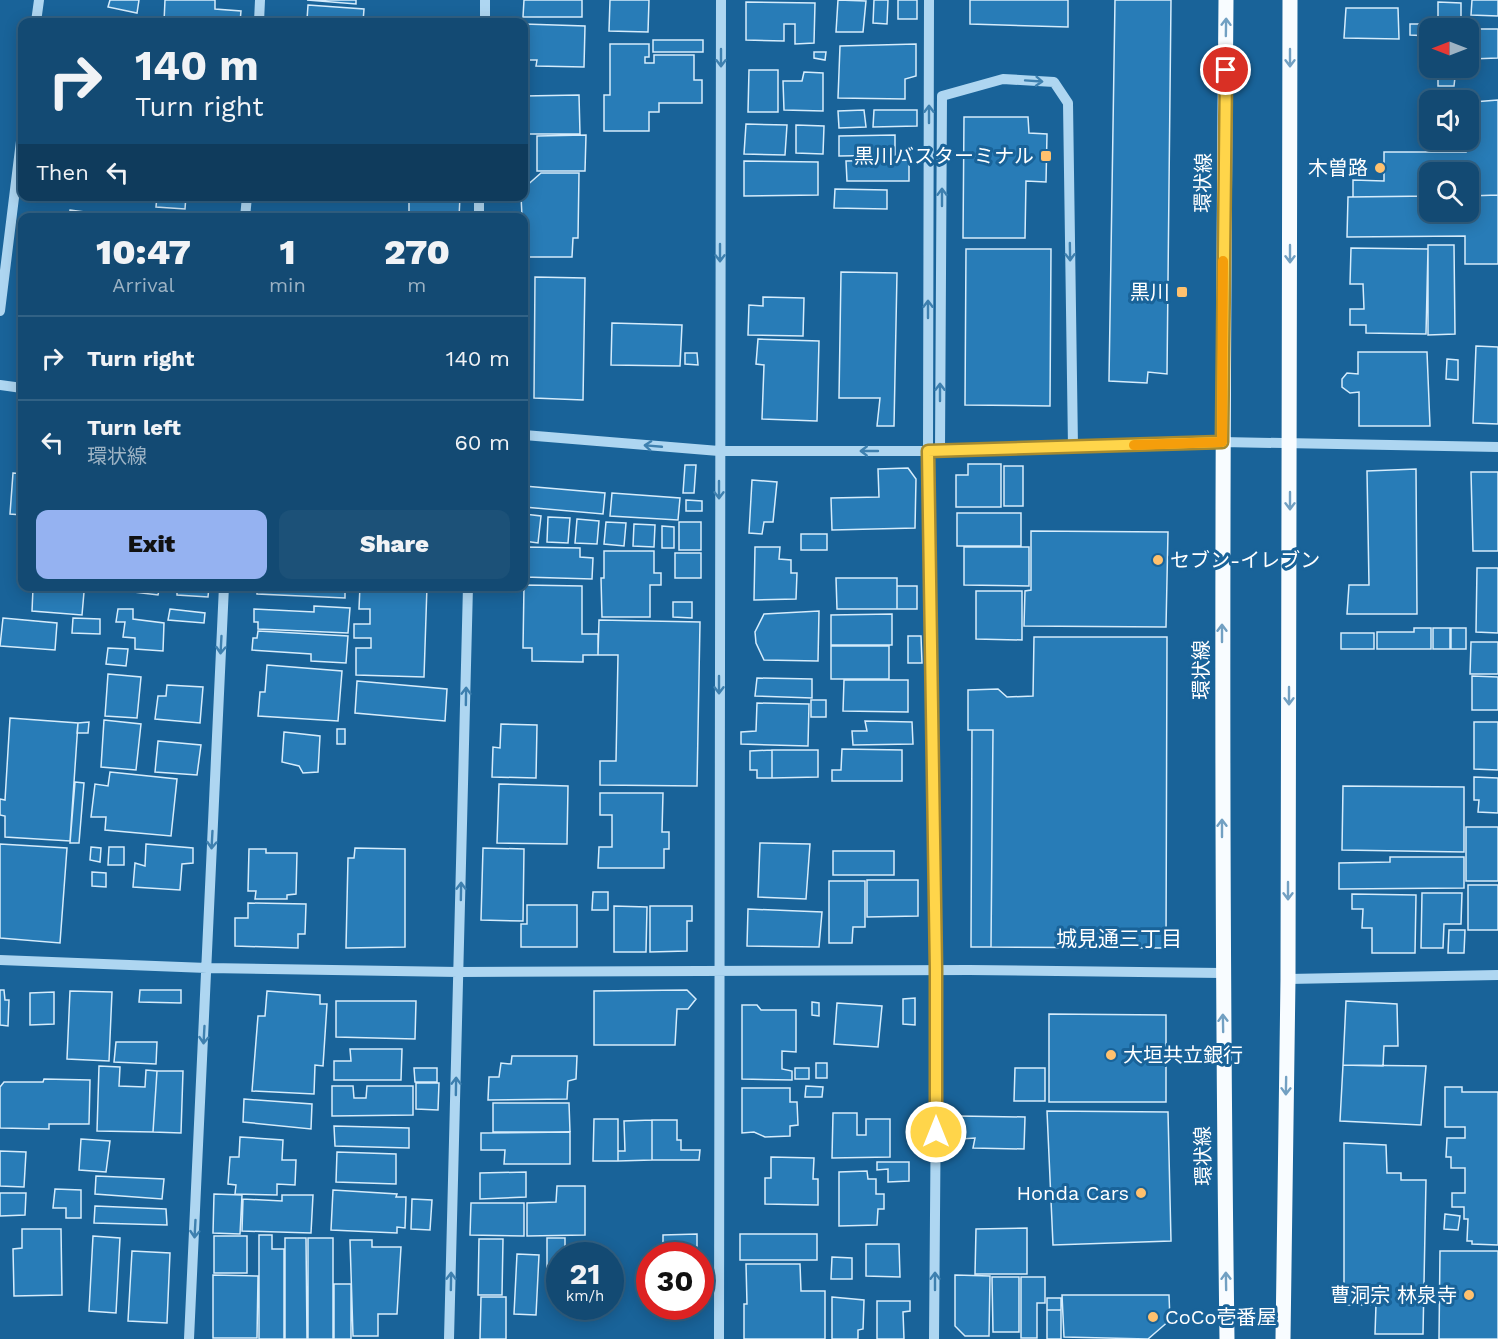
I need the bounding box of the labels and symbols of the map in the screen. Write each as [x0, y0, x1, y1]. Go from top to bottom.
one-way arrow [1220, 17, 1232, 37]
north arrow [1419, 18, 1479, 78]
pin [1200, 44, 1251, 95]
one-way arrow [715, 48, 727, 68]
one-way arrow [1284, 48, 1296, 68]
one-way arrow [1023, 75, 1043, 86]
one-way arrow [923, 104, 935, 124]
place label: 黒川バスターミナル [854, 144, 1034, 168]
marker: 黒川バスターミナル [1039, 149, 1053, 163]
street label: 環状線 [1190, 153, 1216, 213]
place label: 木曽路 [1308, 156, 1368, 180]
marker: 木曽路 [1373, 161, 1387, 175]
one-way arrow [936, 188, 948, 208]
one-way arrow [1065, 242, 1076, 262]
one-way arrow [714, 243, 726, 263]
one-way arrow [1284, 243, 1296, 263]
place label: 黒川 [1130, 280, 1170, 304]
marker: 黒川 [1175, 285, 1189, 299]
one-way arrow [922, 299, 934, 319]
one-way arrow [934, 383, 946, 403]
one-way arrow [644, 440, 664, 451]
one-way arrow [860, 445, 880, 457]
one-way arrow [713, 480, 725, 500]
one-way arrow [1284, 490, 1295, 510]
place label: セブン-イレブン [1170, 548, 1320, 572]
marker: セブン-イレブン [1151, 553, 1165, 567]
one-way arrow [1216, 623, 1228, 643]
one-way arrow [216, 634, 227, 654]
street label: 環状線 [1189, 640, 1213, 700]
one-way arrow [713, 675, 725, 695]
one-way arrow [1283, 685, 1295, 705]
one-way arrow [460, 686, 471, 706]
one-way arrow [1216, 818, 1228, 838]
one-way arrow [207, 829, 218, 849]
one-way arrow [1282, 880, 1294, 900]
one-way arrow [455, 881, 466, 901]
district label: 城見通三丁目 [1056, 926, 1182, 951]
one-way arrow [1217, 1013, 1229, 1033]
one-way arrow [198, 1024, 209, 1044]
place label: 大垣共立銀行 [1123, 1043, 1243, 1067]
marker: 大垣共立銀行 [1104, 1048, 1118, 1062]
one-way arrow [1280, 1075, 1292, 1095]
one-way arrow [450, 1076, 461, 1096]
position arrow [904, 1100, 968, 1164]
street label: 環状線 [1190, 1126, 1216, 1186]
place label: Honda Cars [1017, 1181, 1129, 1205]
marker: Honda Cars [1134, 1186, 1148, 1200]
one-way arrow [189, 1219, 200, 1239]
speed limit sign: 30 [636, 1242, 714, 1320]
one-way arrow [445, 1271, 457, 1291]
one-way arrow [929, 1271, 941, 1291]
one-way arrow [1220, 1271, 1232, 1291]
place label: 曹洞宗 林泉寺 [1330, 1283, 1457, 1307]
marker: 曹洞宗 林泉寺 [1462, 1288, 1476, 1302]
place label: CoCo壱番屋 [1165, 1305, 1276, 1329]
marker: CoCo壱番屋 [1146, 1310, 1160, 1324]

